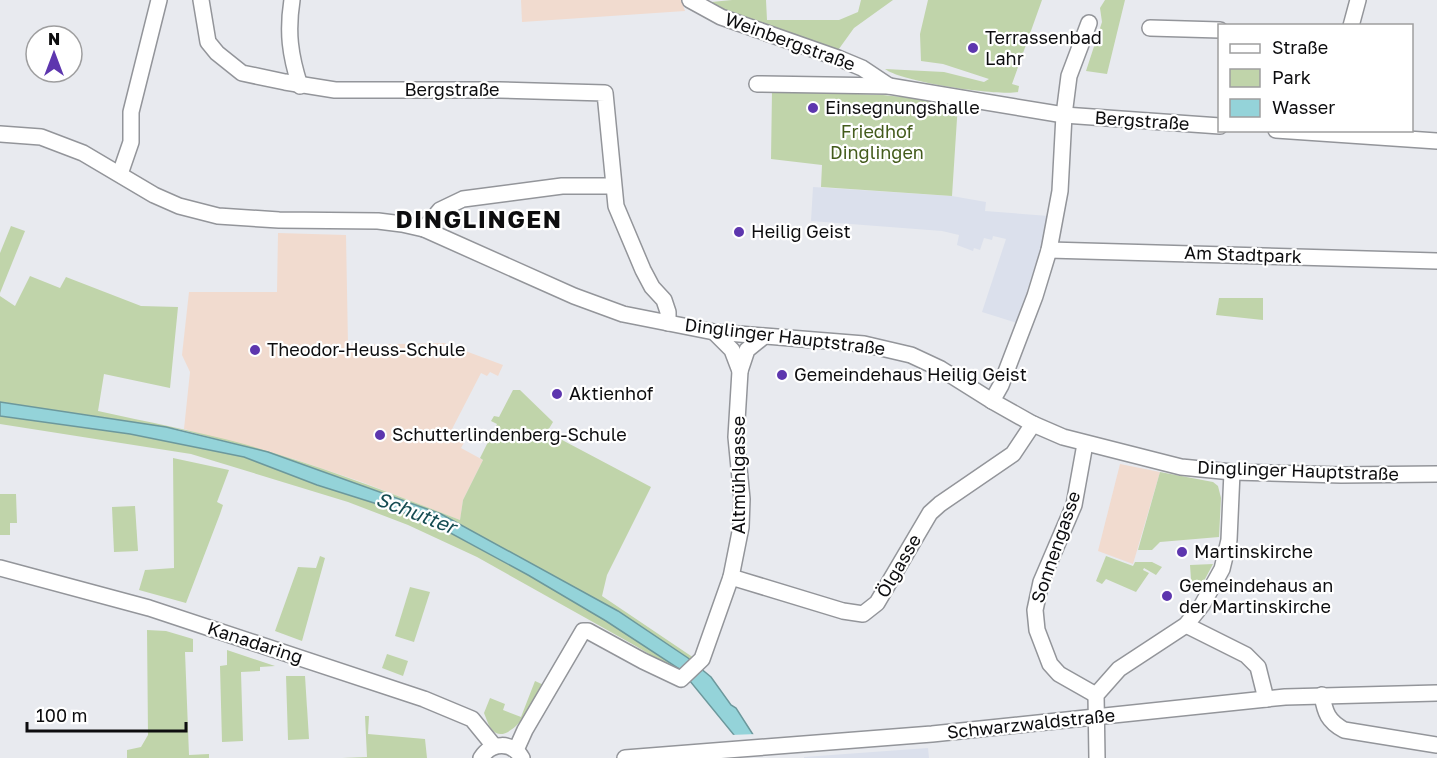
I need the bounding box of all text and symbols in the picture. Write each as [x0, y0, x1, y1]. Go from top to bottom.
street label: Weinbergstraße [722, 7, 858, 75]
north arrow [24, 24, 84, 84]
legend [1218, 24, 1413, 132]
place label: Terrassenbad Lahr [985, 26, 1102, 69]
text: N [48, 29, 60, 49]
text: Straße [1272, 36, 1328, 58]
marker: Terrassenbad Lahr [966, 41, 980, 55]
text: Park [1272, 66, 1311, 88]
street label: Bergstraße [404, 78, 500, 100]
place label: Einsegnungshalle [825, 96, 980, 118]
text: Wasser [1272, 96, 1335, 118]
marker: Einsegnungshalle [806, 101, 820, 115]
street label: Bergstraße [1094, 106, 1190, 134]
park label: Friedhof Dinglingen [830, 120, 924, 163]
district label: DINGLINGEN [395, 204, 563, 233]
place label: Heilig Geist [751, 220, 851, 242]
marker: Heilig Geist [732, 225, 746, 239]
street label: Am Stadtpark [1184, 241, 1302, 267]
street label: Dinglinger Hauptstraße [684, 313, 887, 359]
place label: Theodor-Heuss-Schule [267, 338, 465, 360]
marker: Theodor-Heuss-Schule [248, 343, 262, 357]
place label: Gemeindehaus Heilig Geist [794, 363, 1027, 385]
marker: Gemeindehaus Heilig Geist [775, 368, 789, 382]
place label: Aktienhof [569, 382, 654, 404]
marker: Aktienhof [550, 387, 564, 401]
street label: Altmühlgasse [727, 416, 749, 534]
place label: Schutterlindenberg-Schule [392, 423, 627, 445]
marker: Schutterlindenberg-Schule [373, 428, 387, 442]
street label: Dinglinger Hauptstraße [1197, 455, 1399, 485]
water label: Schutter [373, 486, 463, 539]
street label: Sonnengasse [1026, 488, 1084, 605]
street label: Ölgasse [871, 530, 925, 601]
place label: Martinskirche [1194, 540, 1313, 562]
marker: Martinskirche [1175, 545, 1189, 559]
place label: Gemeindehaus an der Martinskirche [1179, 574, 1333, 617]
marker: Gemeindehaus an der Martinskirche [1160, 589, 1174, 603]
street label: Kanadaring [205, 616, 306, 668]
scale bar [27, 695, 186, 733]
street label: Schwarzwaldstraße [946, 703, 1116, 743]
text: 100 m [36, 704, 87, 726]

